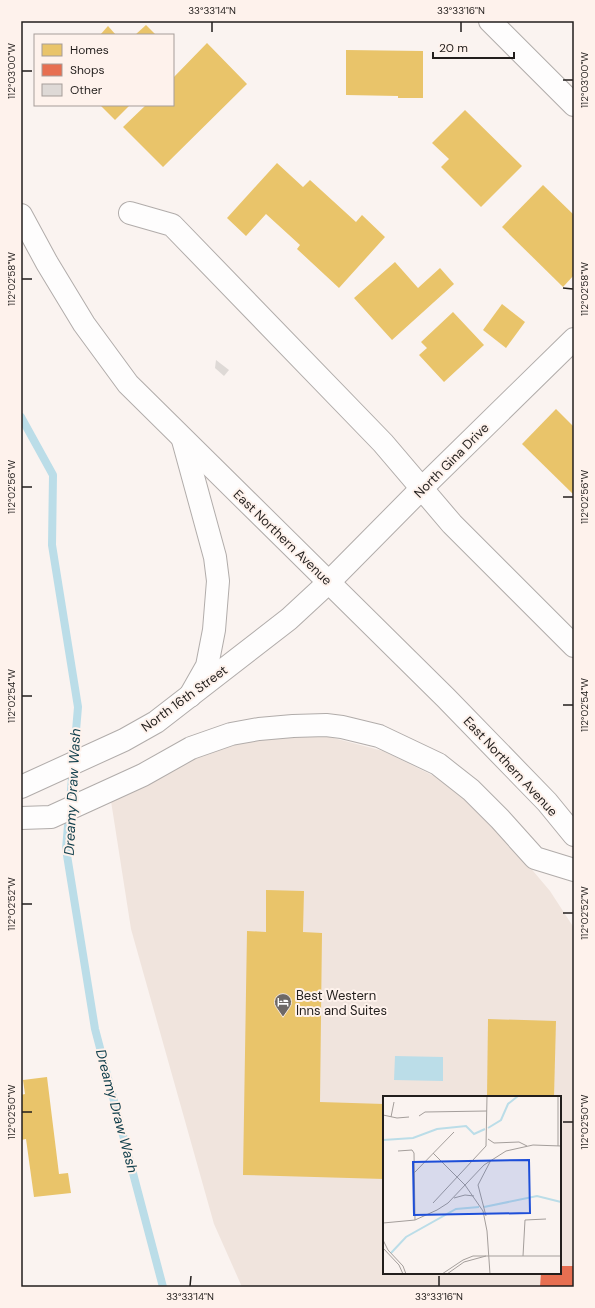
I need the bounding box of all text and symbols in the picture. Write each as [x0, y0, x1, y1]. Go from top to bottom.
text: 33°33'14"N [188, 4, 236, 17]
text: 33°33'16"N [437, 4, 485, 17]
legend [34, 34, 174, 106]
scale bar [433, 34, 514, 60]
text: 20 m [439, 40, 468, 56]
text: Homes [70, 42, 109, 58]
text: 112°03'00"W [5, 43, 18, 99]
text: 112°03'00"W [578, 52, 591, 108]
text: Shops [70, 62, 105, 78]
text: Other [70, 82, 103, 98]
text: 112°02'58"W [5, 252, 18, 306]
text: 112°02'58"W [578, 262, 591, 316]
street label: North Gina Drive [410, 419, 492, 501]
text: 112°02'56"W [5, 460, 18, 514]
text: 112°02'56"W [578, 470, 591, 524]
street label: East Northern Avenue [230, 486, 336, 589]
street label: North 16th Street [138, 661, 231, 735]
text: 112°02'54"W [5, 669, 18, 723]
text: 112°02'54"W [578, 678, 591, 732]
street label: East Northern Avenue [460, 713, 561, 820]
water label: Dreamy Draw Wash [60, 728, 84, 856]
text: 112°02'52"W [5, 877, 18, 931]
text: 112°02'52"W [578, 886, 591, 940]
place label: Best Western Inns and Suites [296, 987, 387, 1019]
hotel icon: Best Western Inns and Suites [273, 992, 293, 1017]
water label: Dreamy Draw Wash [92, 1047, 142, 1175]
text: 112°02'50"W [5, 1084, 18, 1139]
text: 112°02'50"W [578, 1094, 591, 1149]
inset map [383, 1096, 561, 1274]
text: 33°33'14"N [166, 1290, 214, 1303]
text: 33°33'16"N [415, 1290, 463, 1303]

